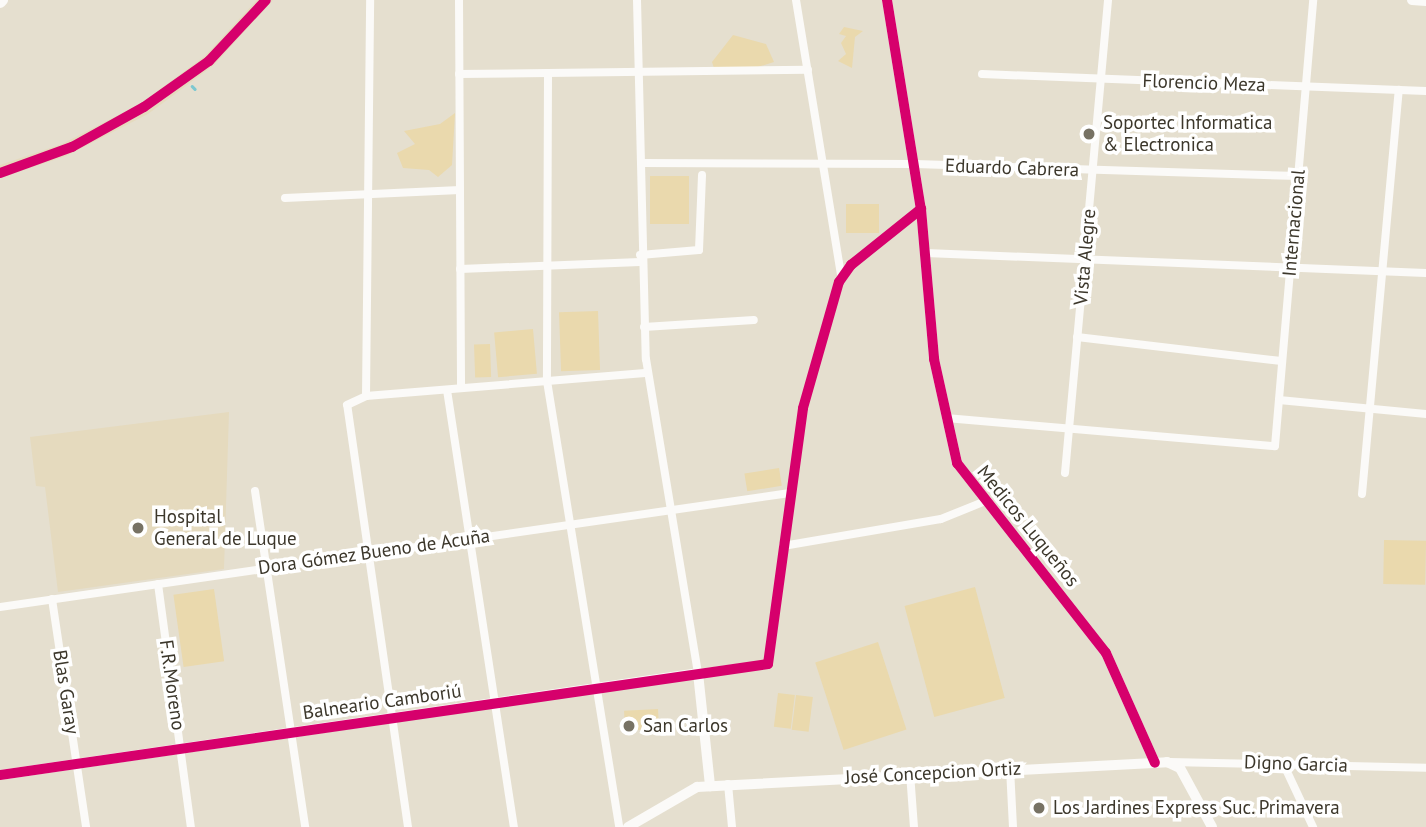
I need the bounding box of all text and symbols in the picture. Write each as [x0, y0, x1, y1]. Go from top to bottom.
street label: Florencio Meza [1142, 69, 1266, 97]
place label: Soportec Informatica & Electronica [1103, 112, 1273, 156]
marker: Soportec Informatica & Electronica [1081, 126, 1097, 142]
street label: Eduardo Cabrera [945, 154, 1079, 182]
street label: Internacional [1278, 169, 1310, 277]
street label: Vista Alegre [1069, 208, 1101, 306]
street label: Medicos Luqueños [972, 461, 1084, 591]
place label: Hospital General de Luque [154, 506, 297, 550]
marker: Hospital General de Luque [128, 518, 148, 538]
street label: Dora Gómez Bueno de Acuña [256, 524, 492, 580]
street label: F.R.Moreno [154, 638, 190, 732]
street label: Blas Garay [48, 648, 84, 736]
street label: Balneario Camboriú [301, 680, 463, 724]
place label: San Carlos [643, 715, 728, 737]
marker: San Carlos [621, 718, 637, 734]
street label: Digno Garcia [1244, 751, 1348, 777]
street label: José Concepcion Ortiz [844, 757, 1022, 789]
place label: Los Jardines Express Suc. Primavera [1053, 797, 1341, 819]
marker: Los Jardines Express Suc. Primavera [1031, 800, 1047, 816]

